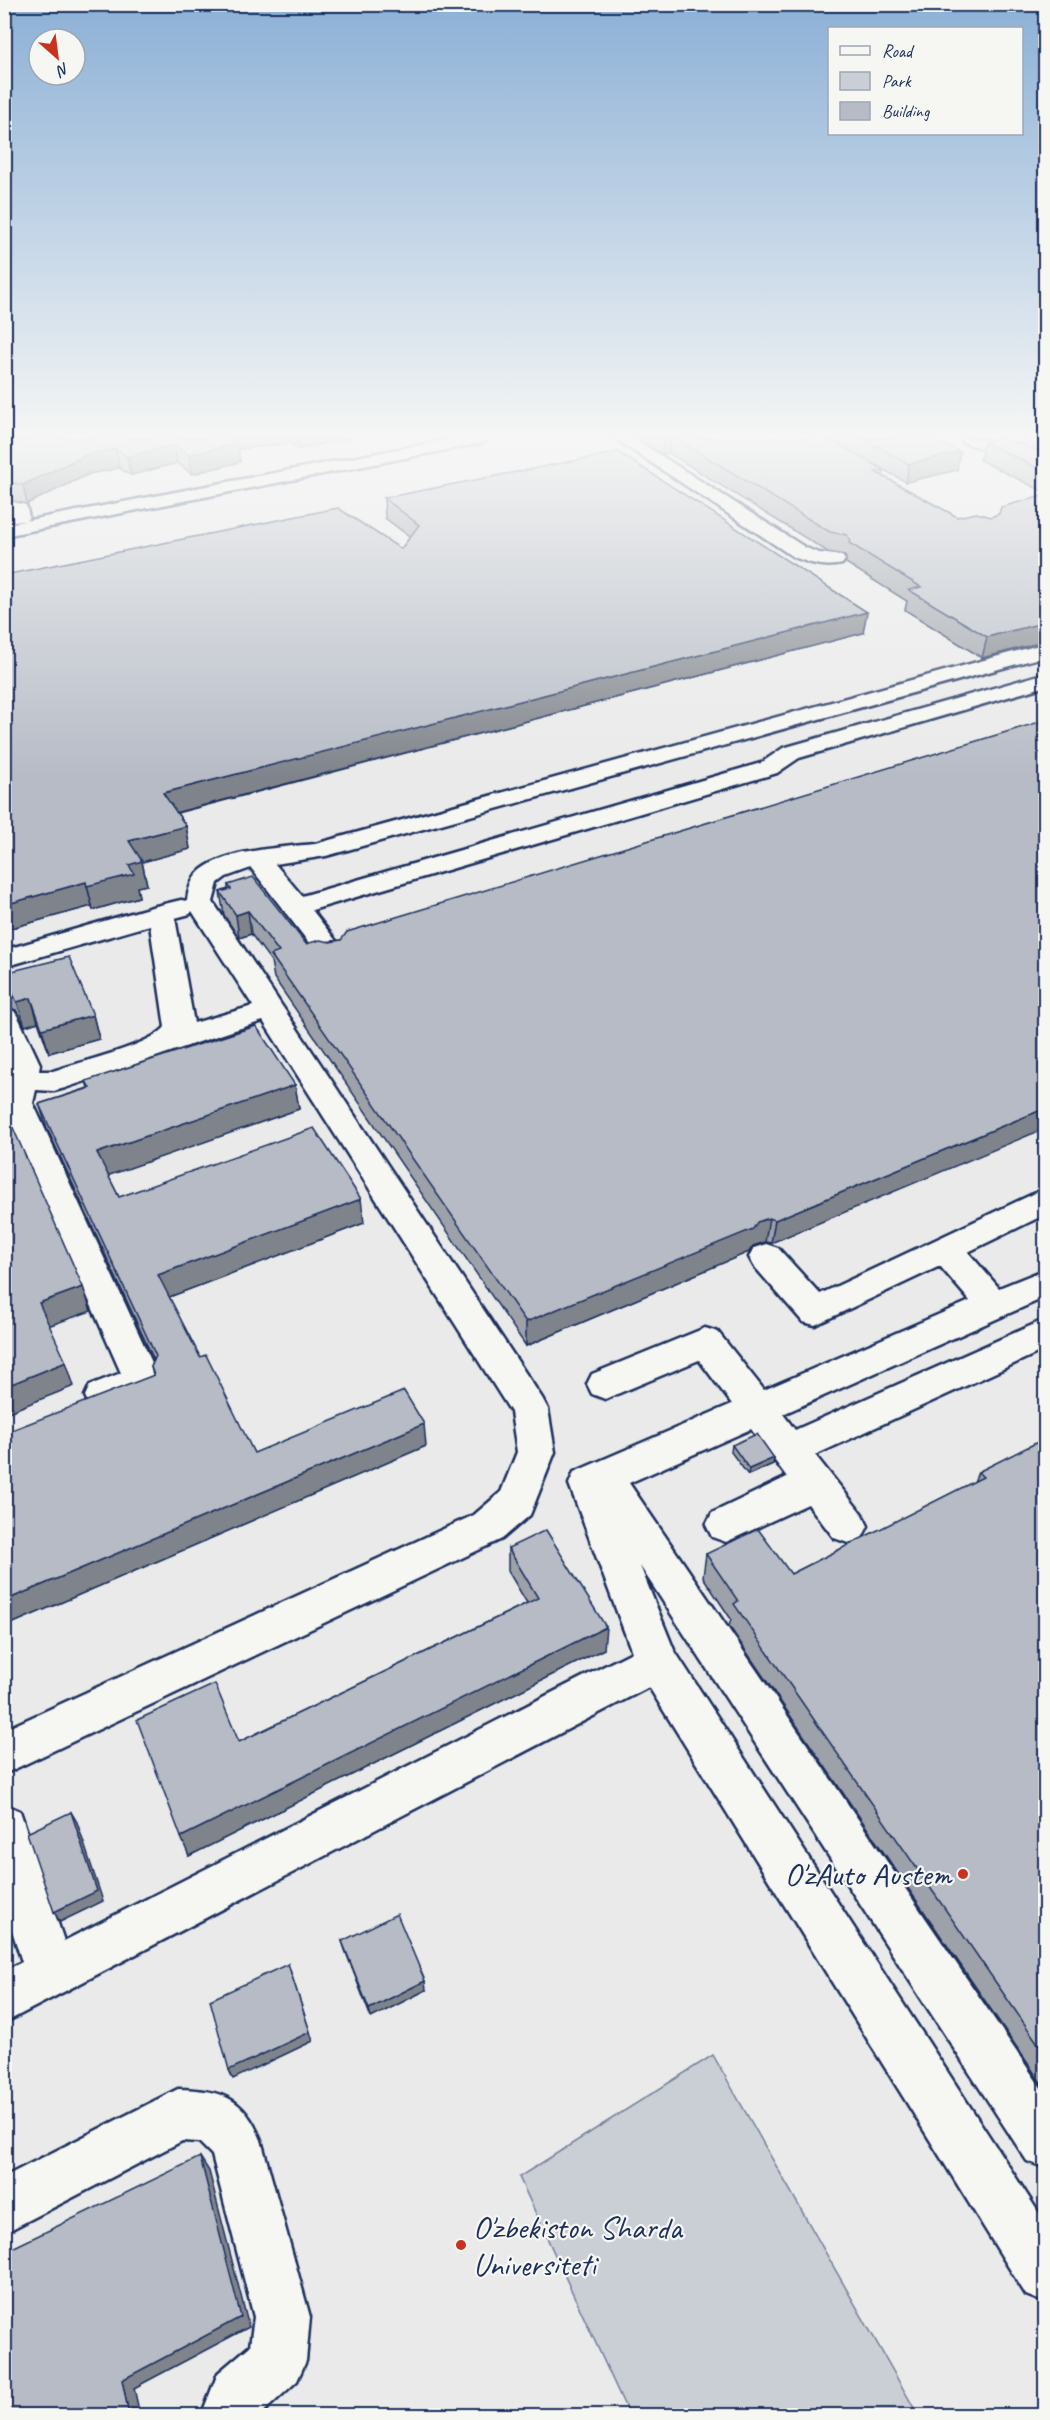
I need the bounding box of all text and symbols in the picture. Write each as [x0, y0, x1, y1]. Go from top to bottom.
north arrow [27, 27, 87, 87]
legend [828, 27, 1023, 135]
text: Road [882, 40, 915, 62]
text: N [52, 58, 73, 82]
text: Park [882, 70, 912, 92]
text: Building [882, 100, 931, 122]
place label: O'zAuto Austem [785, 1854, 953, 1895]
marker: O'zAuto Austem [956, 1867, 970, 1881]
place label: O'zbekiston Sharda Universiteti [473, 2207, 684, 2285]
marker: O'zbekiston Sharda Universiteti [454, 2238, 468, 2252]

